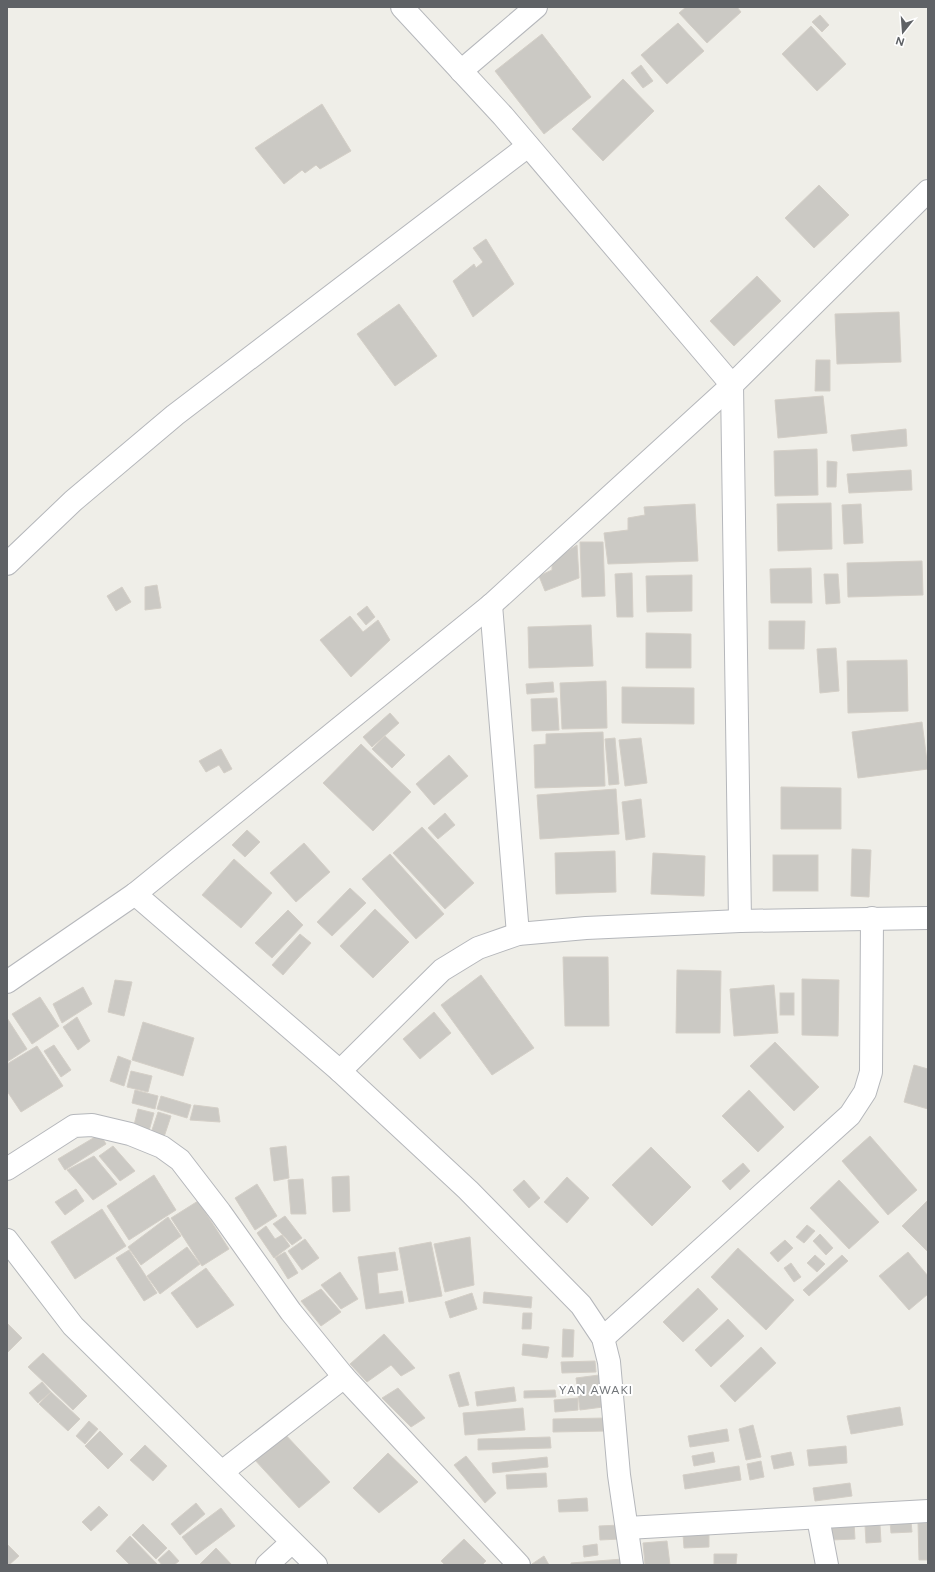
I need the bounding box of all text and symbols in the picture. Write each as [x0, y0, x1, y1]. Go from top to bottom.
north arrow [883, 12, 923, 52]
text: N [894, 34, 906, 49]
district label: YAN AWAKI [559, 1383, 633, 1397]

